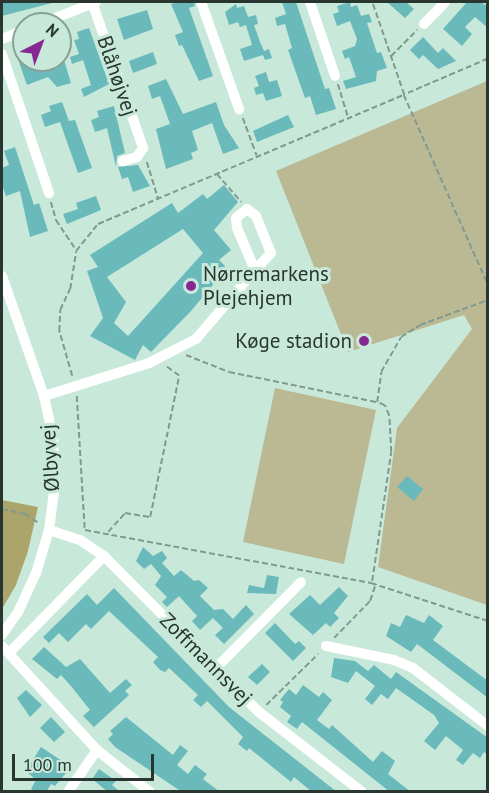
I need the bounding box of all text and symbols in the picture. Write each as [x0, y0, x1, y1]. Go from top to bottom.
north arrow [12, 12, 72, 72]
text: N [42, 19, 63, 41]
street label: Blåhøjvej [92, 33, 142, 119]
place label: Nørremarkens Plejehjem [203, 261, 329, 311]
marker: Nørremarkens Plejehjem [184, 279, 198, 293]
place label: Køge stadion [235, 328, 352, 354]
marker: Køge stadion [357, 334, 371, 348]
street label: Ølbyvej [35, 423, 65, 493]
street label: Zoffmannsvej [155, 608, 257, 710]
scale bar [15, 742, 158, 780]
text: 100 m [23, 753, 72, 776]

